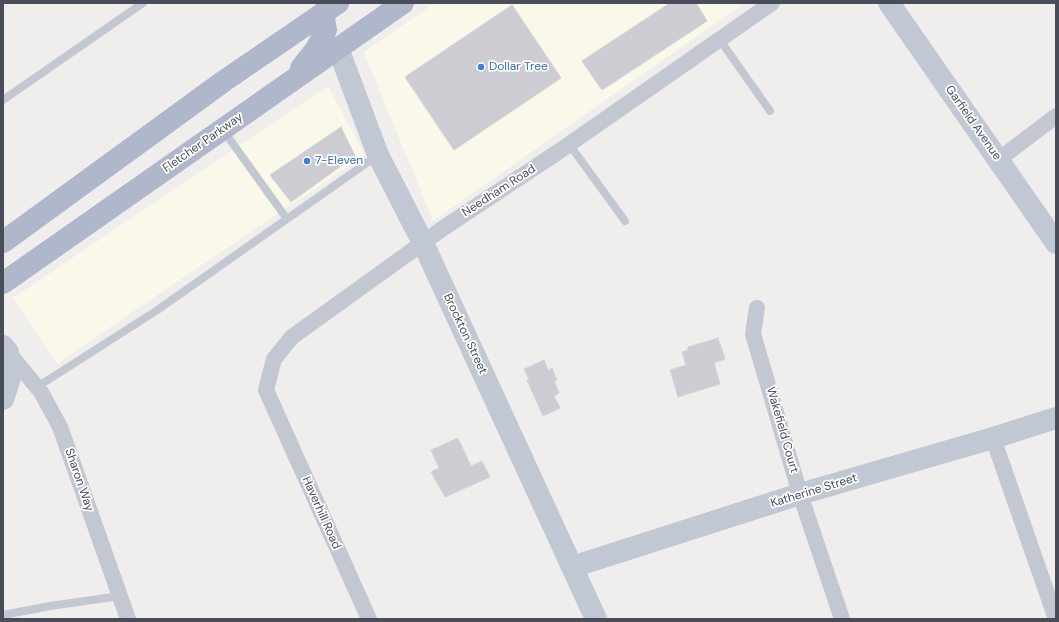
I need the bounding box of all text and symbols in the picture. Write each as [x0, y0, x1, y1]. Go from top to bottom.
place label: Dollar Tree [489, 60, 548, 74]
marker: Dollar Tree [476, 62, 486, 72]
street label: Garfield Avenue [942, 83, 1004, 163]
street label: Fletcher Parkway [160, 110, 246, 176]
place label: 7-Eleven [315, 154, 363, 168]
marker: 7-Eleven [302, 156, 312, 166]
street label: Needham Road [460, 162, 538, 220]
street label: Brockton Street [440, 291, 490, 377]
street label: Wakefield Court [763, 385, 801, 475]
street label: Sharon Way [61, 447, 97, 513]
street label: Katherine Street [769, 471, 859, 511]
street label: Haverhill Road [299, 474, 343, 552]

